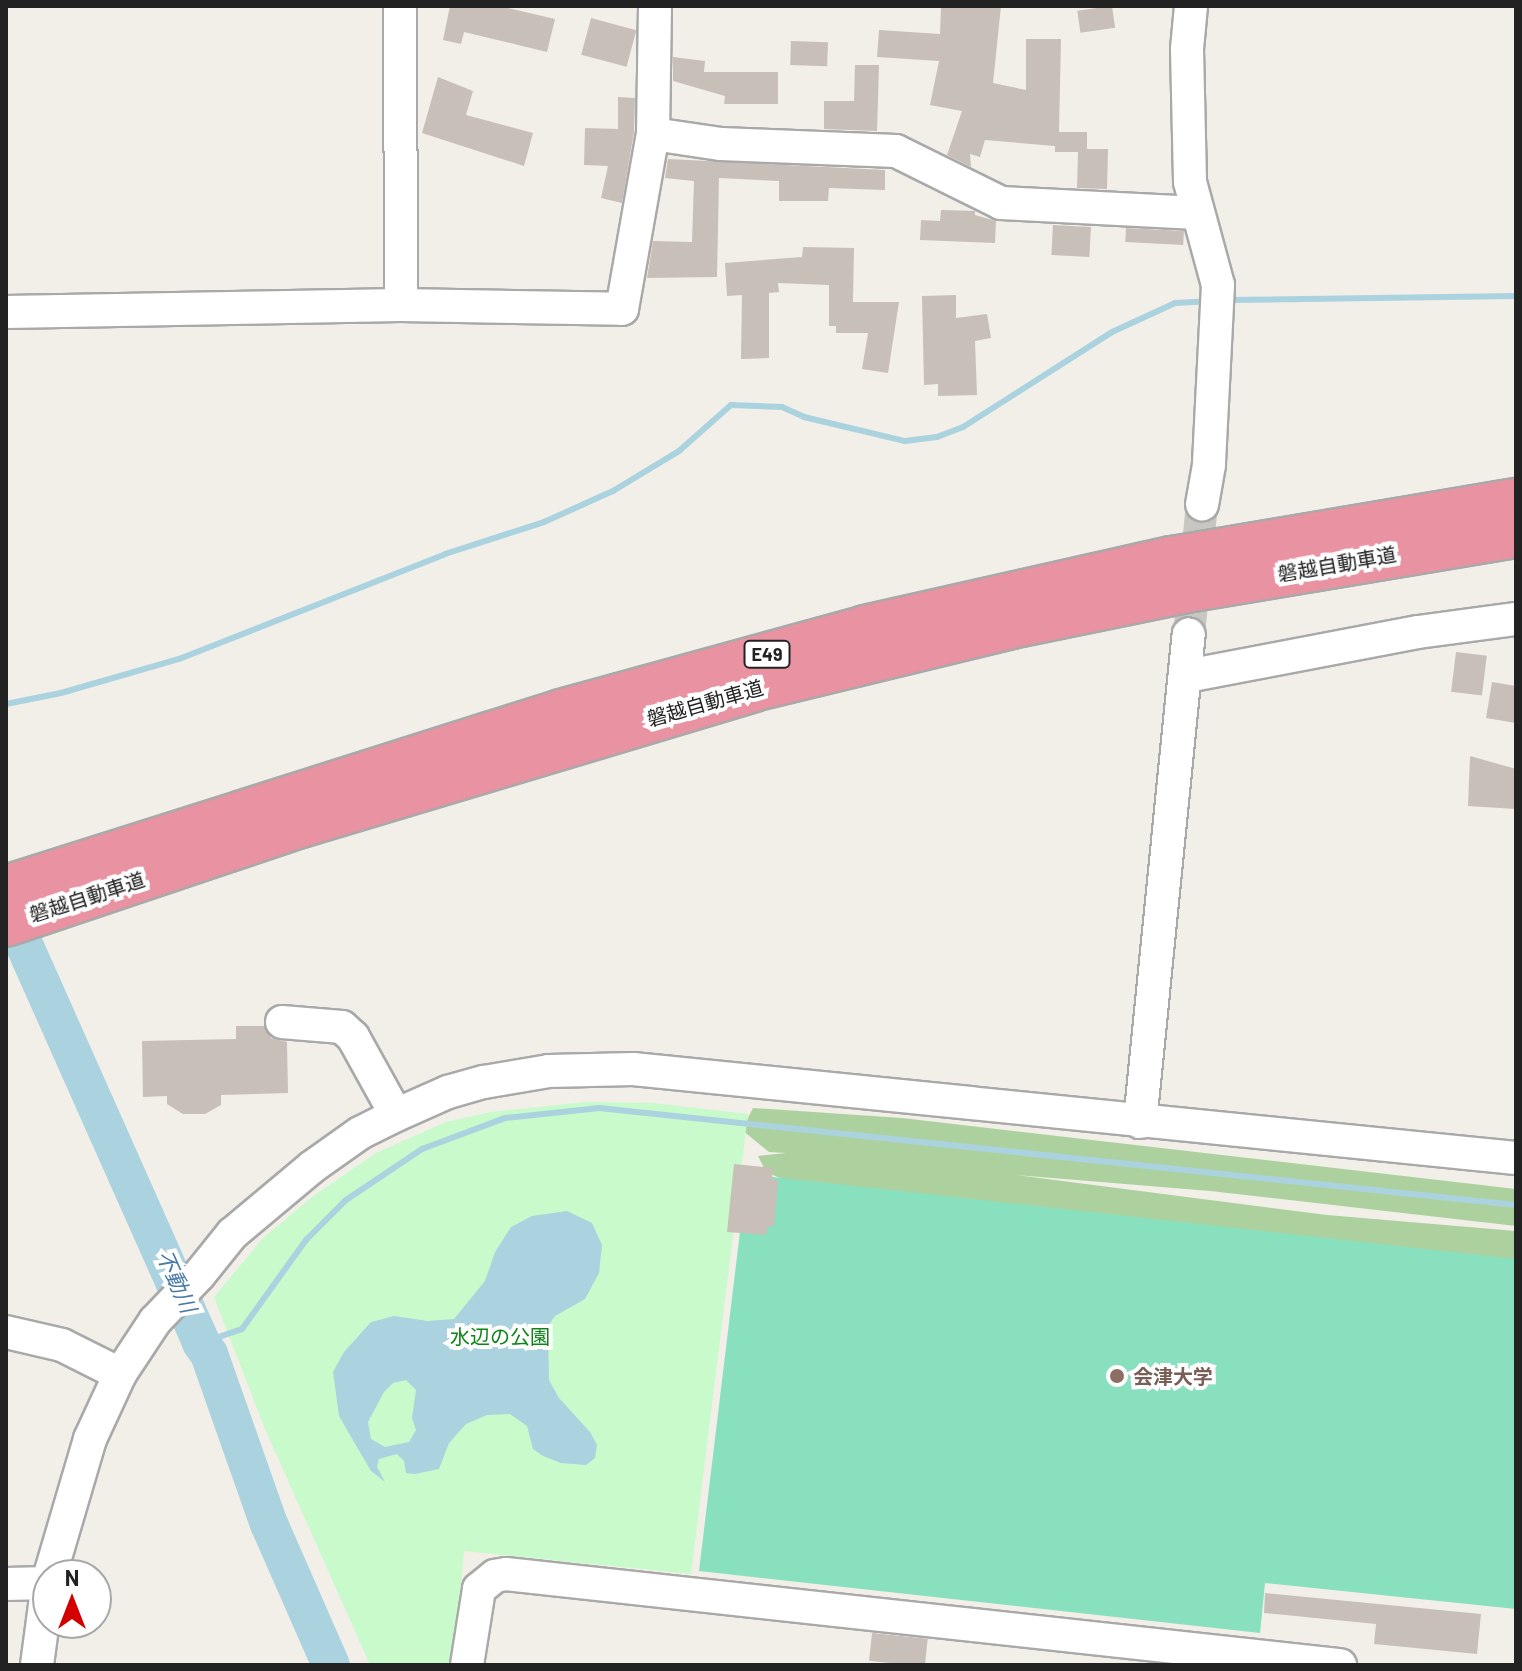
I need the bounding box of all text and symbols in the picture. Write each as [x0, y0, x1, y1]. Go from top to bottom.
street label: 磐越自動車道 [1276, 542, 1398, 586]
road number: E49 [743, 640, 791, 668]
street label: 磐越自動車道 [644, 675, 766, 731]
street label: 磐越自動車道 [26, 867, 148, 927]
water label: 不動川 [152, 1245, 202, 1317]
park label: 水辺の公園 [450, 1324, 550, 1348]
place label: 会津大学 [1133, 1364, 1213, 1388]
marker: 会津大学 [1108, 1367, 1126, 1385]
north arrow [32, 1559, 112, 1639]
text: N [65, 1564, 79, 1590]

